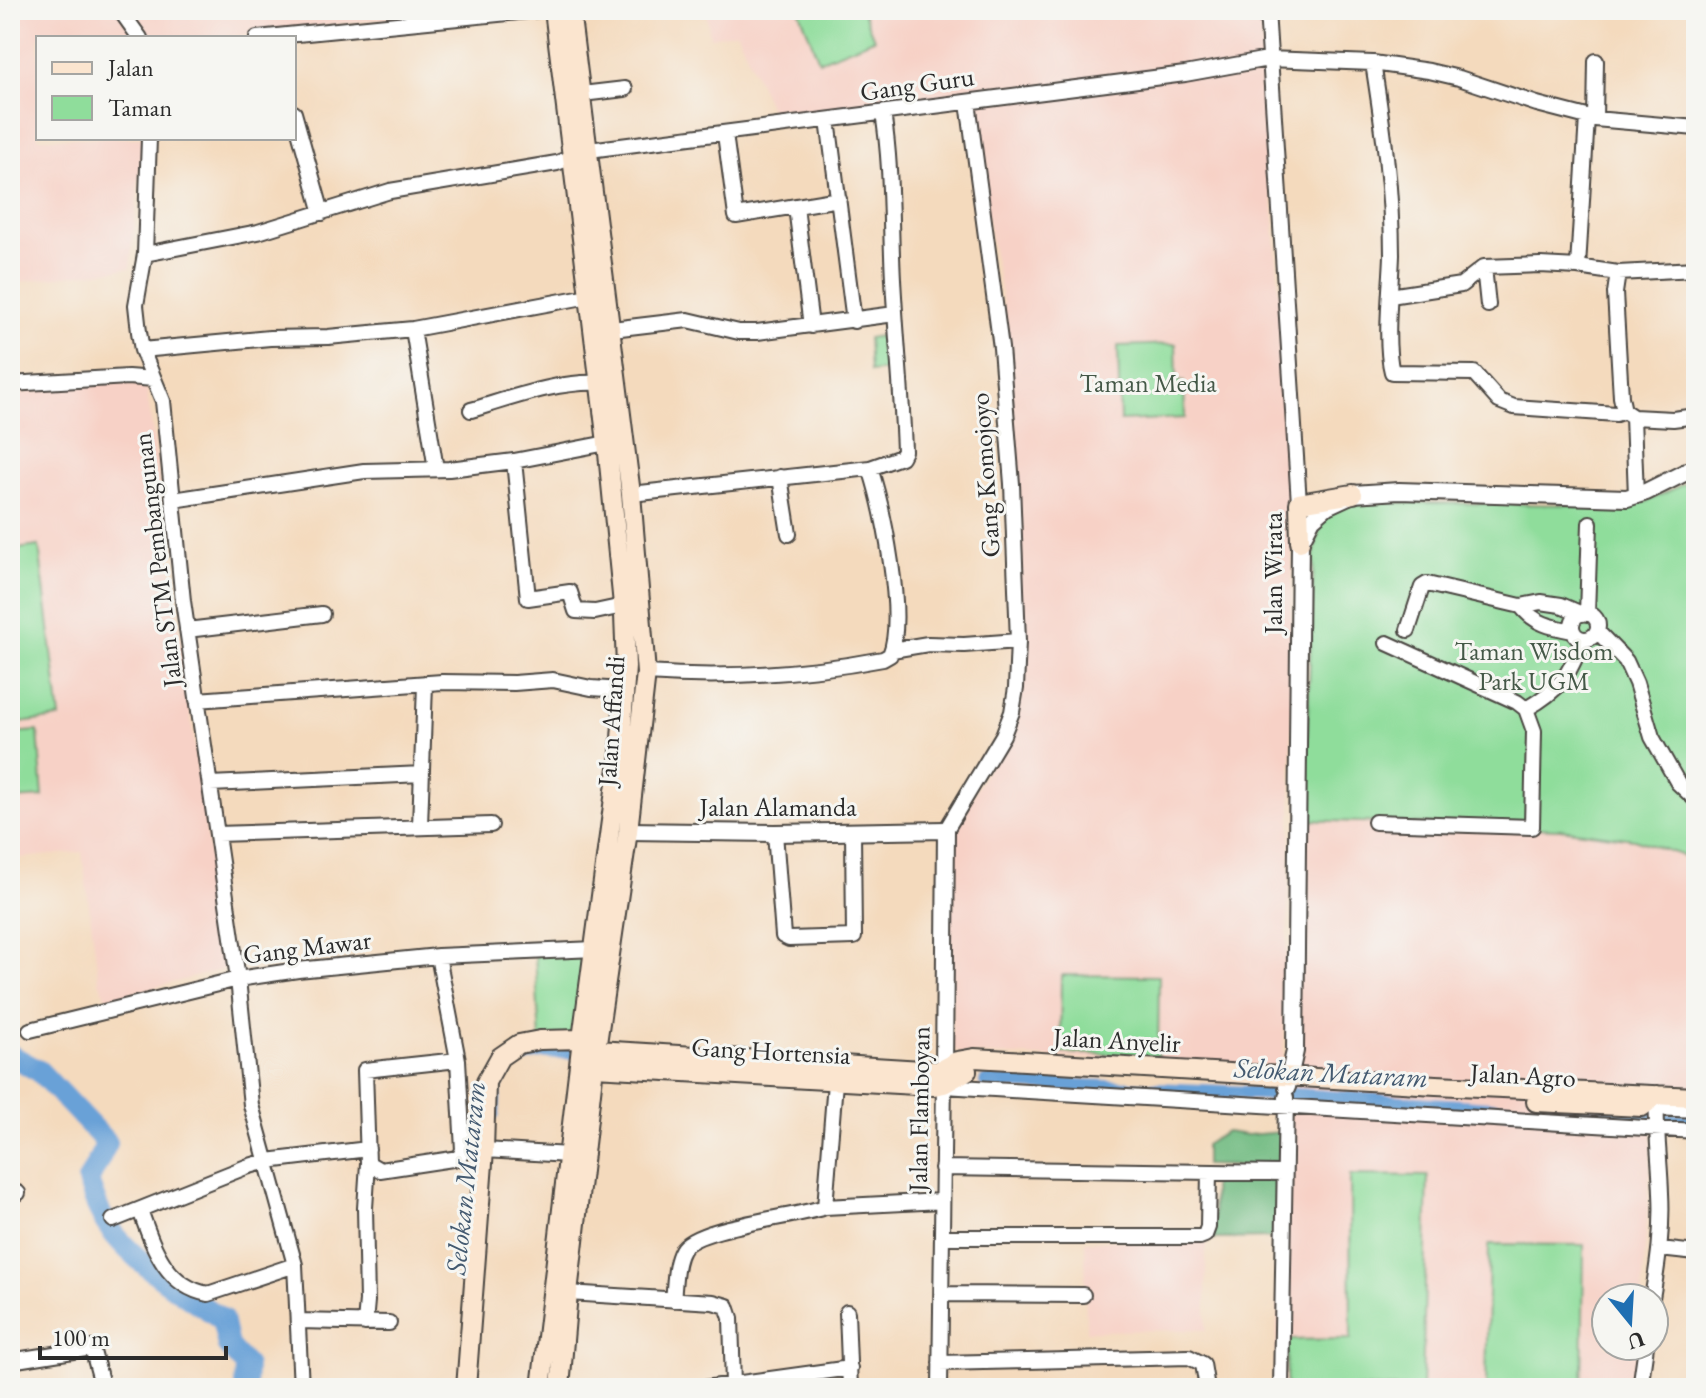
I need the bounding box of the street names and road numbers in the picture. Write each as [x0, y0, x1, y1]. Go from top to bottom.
street label: Gang Guru [858, 59, 976, 109]
street label: Gang Komojoyo [962, 392, 1008, 558]
street label: Jalan STM Pembangunan [124, 431, 190, 691]
street label: Jalan Wirata [1256, 511, 1290, 636]
street label: Jalan Affandi [589, 655, 633, 789]
street label: Jalan Alamanda [697, 790, 857, 824]
street label: Gang Mawar [241, 922, 373, 972]
street label: Jalan Anyelir [1050, 1020, 1182, 1060]
street label: Jalan Flamboyan [901, 1026, 937, 1194]
street label: Gang Hortensia [691, 1030, 852, 1072]
street label: Jalan Agro [1467, 1055, 1577, 1095]

